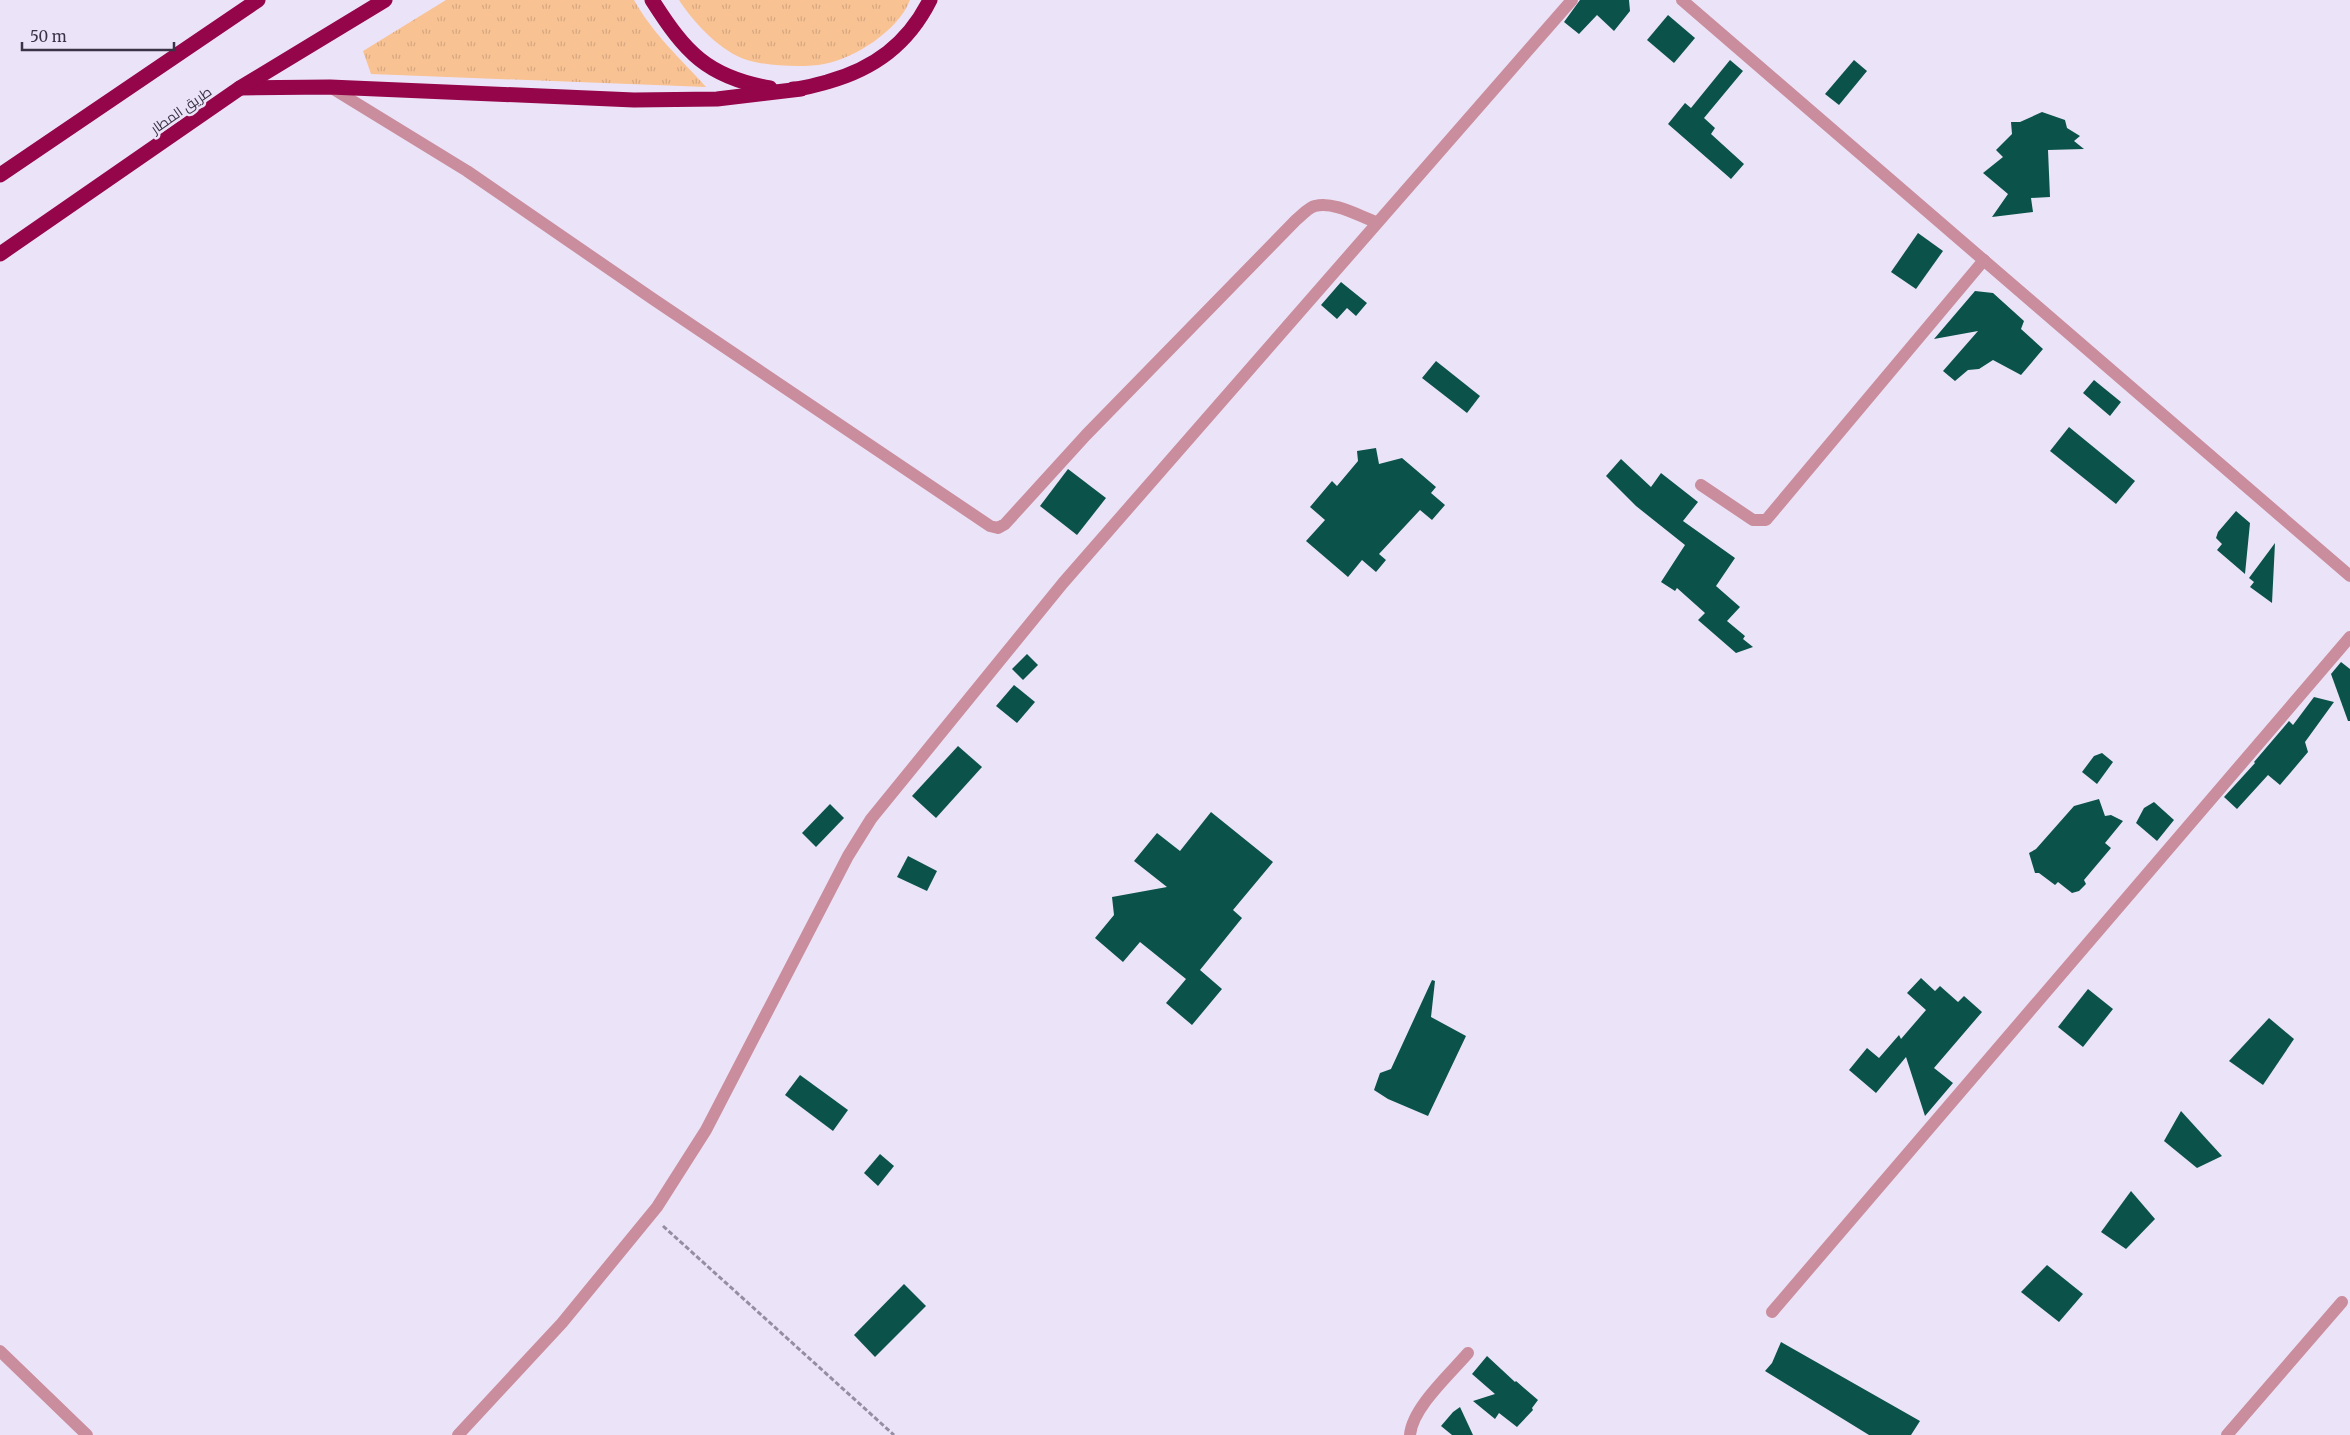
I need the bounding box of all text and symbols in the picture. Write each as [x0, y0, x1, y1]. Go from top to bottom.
scale bar [22, 20, 175, 52]
text: 50 m [30, 27, 67, 46]
street label: طريق المطار [146, 82, 215, 138]

